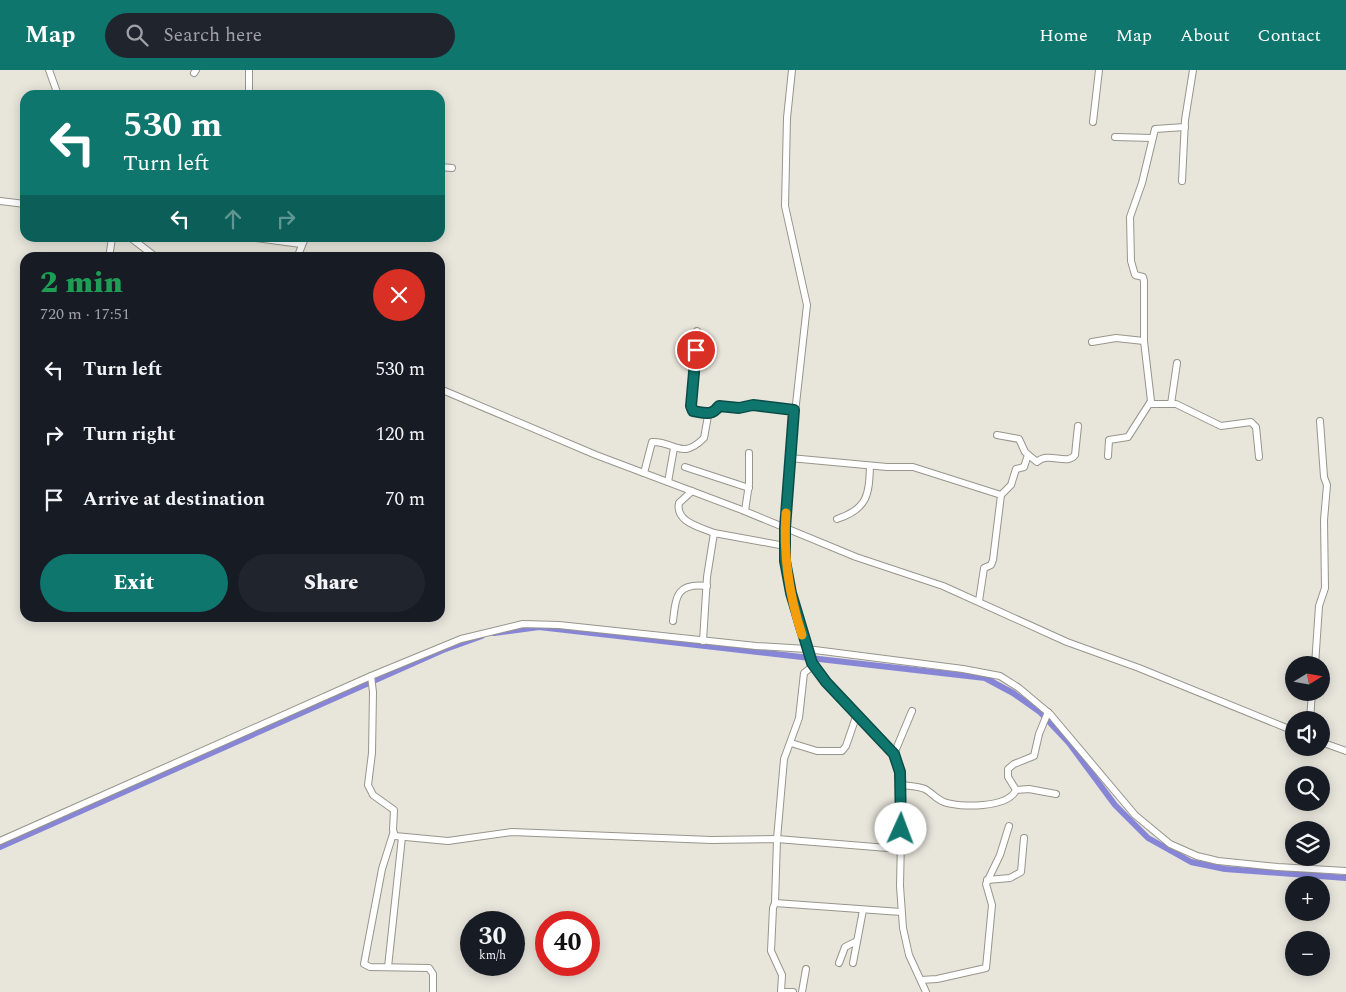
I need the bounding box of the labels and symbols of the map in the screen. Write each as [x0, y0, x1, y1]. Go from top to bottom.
pin [675, 329, 717, 371]
north arrow [1285, 656, 1330, 701]
position arrow [874, 802, 926, 854]
speed limit sign: 40 [535, 911, 600, 976]

